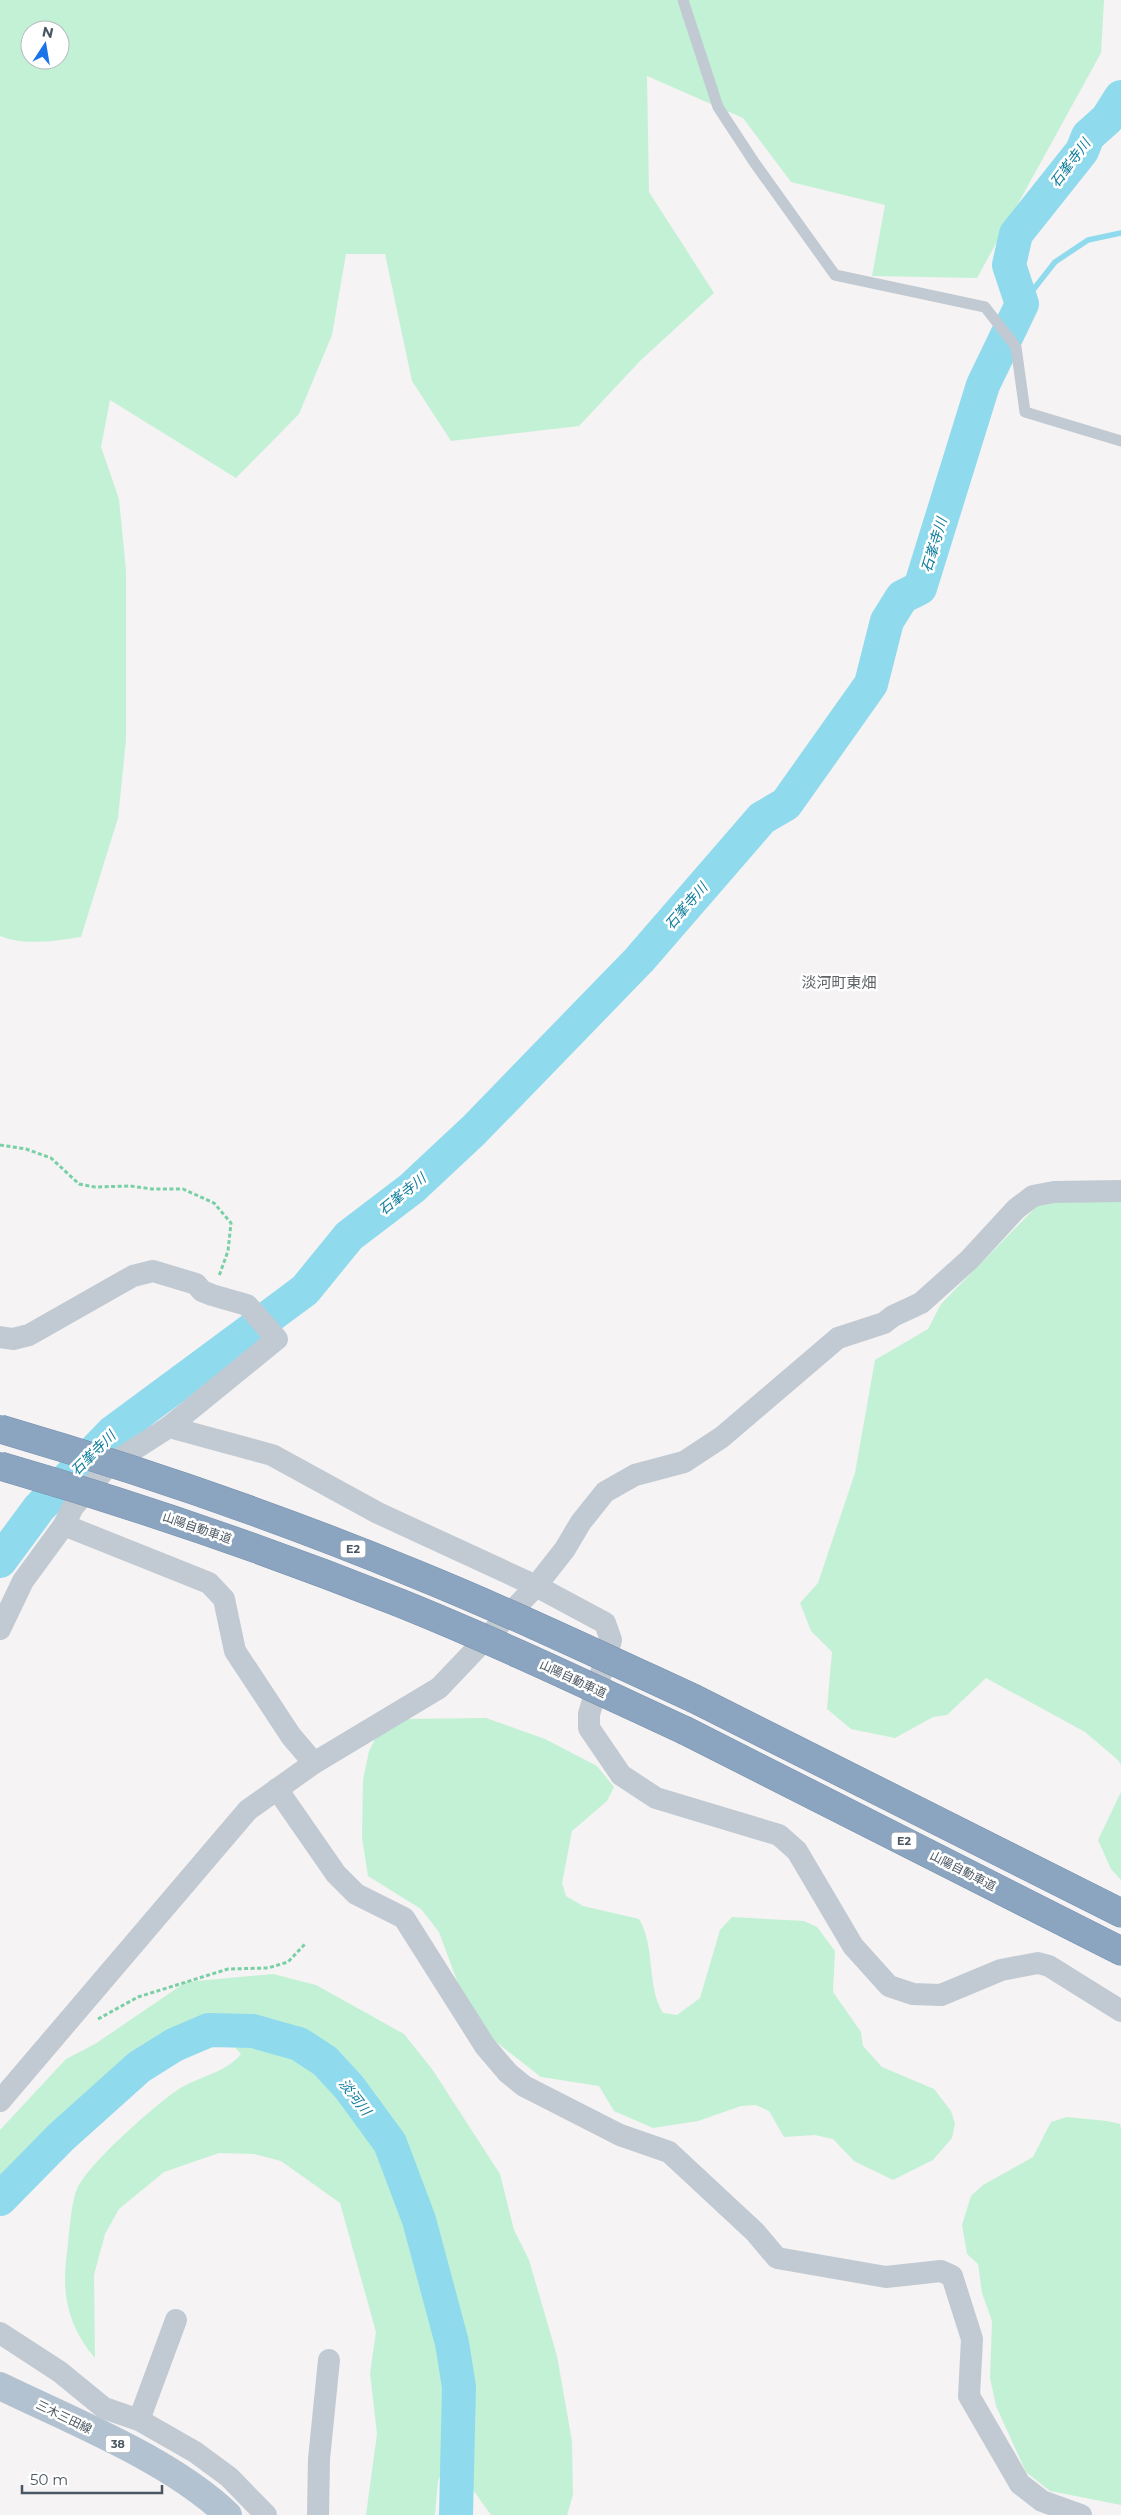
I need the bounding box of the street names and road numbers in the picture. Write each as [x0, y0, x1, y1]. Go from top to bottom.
street label: 山陽自動車道 [161, 1509, 234, 1546]
road number: E2 [340, 1540, 366, 1558]
street label: 山陽自動車道 [537, 1657, 609, 1701]
road number: E2 [892, 1832, 916, 1850]
street label: 山陽自動車道 [928, 1848, 999, 1894]
street label: 三木三田線 [34, 2397, 94, 2436]
road number: 38 [106, 2436, 130, 2452]

